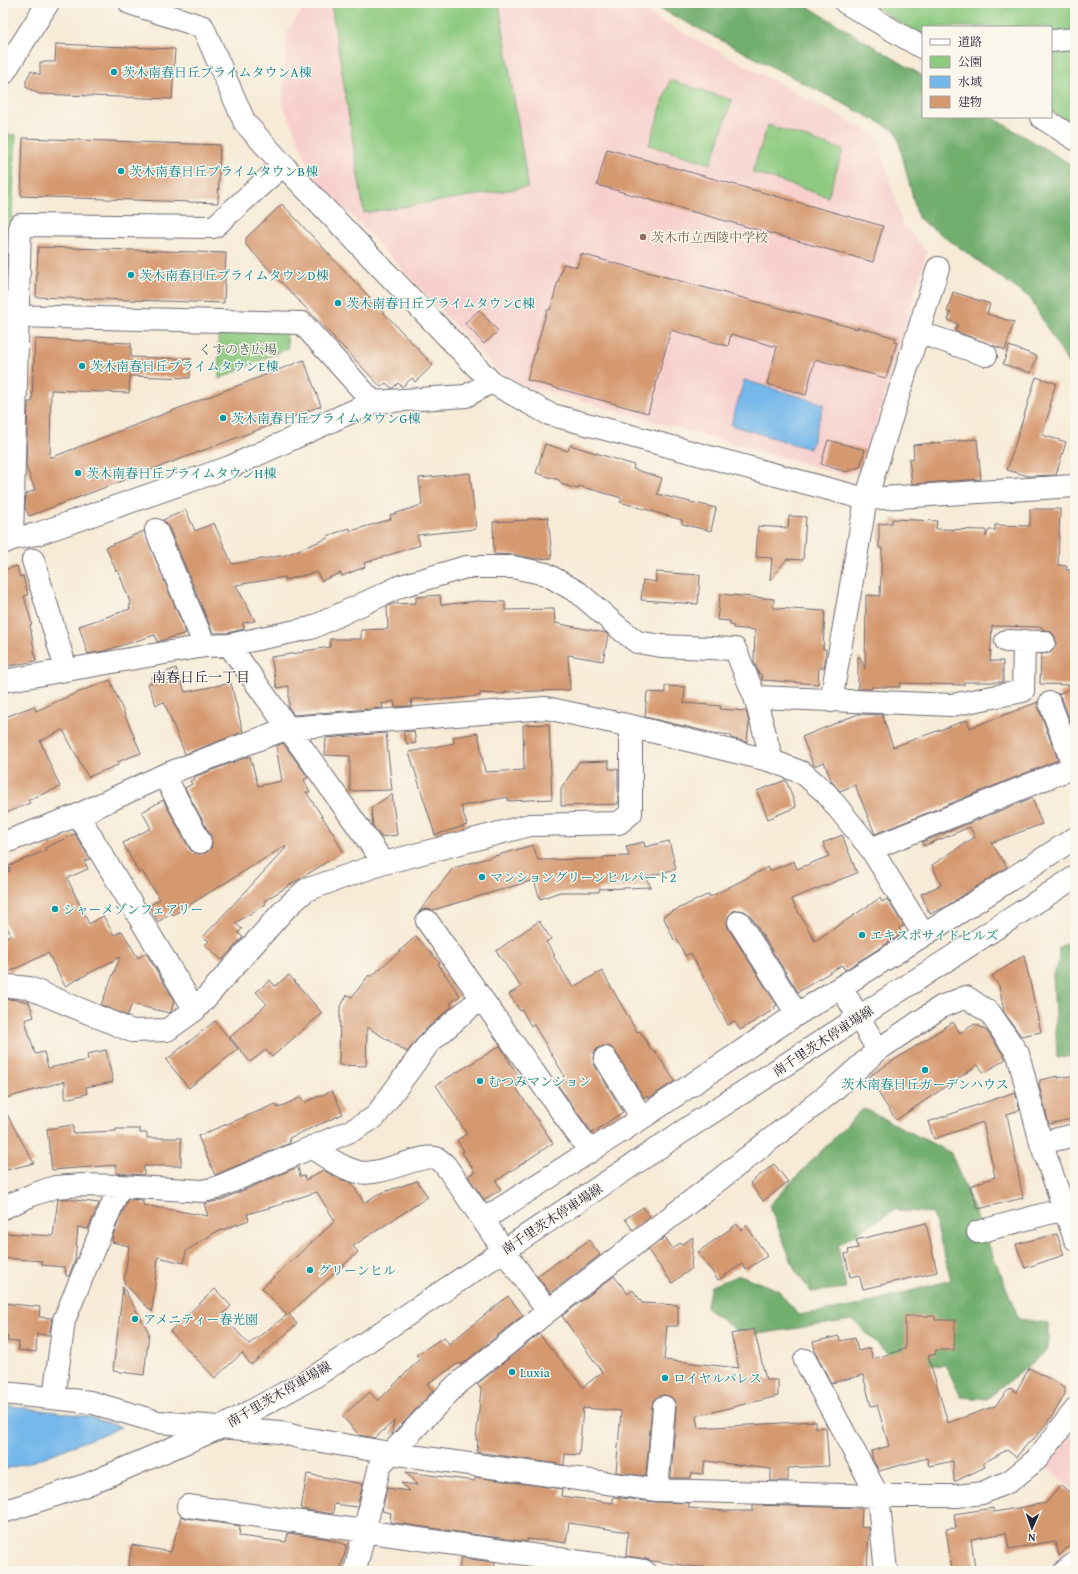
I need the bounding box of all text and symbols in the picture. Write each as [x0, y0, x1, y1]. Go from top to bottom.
legend [922, 26, 1052, 118]
text: 道路 [958, 33, 982, 50]
text: 公園 [958, 53, 982, 70]
place label: 茨木南春日丘プライムタウンA棟 [122, 63, 312, 82]
marker: 茨木南春日丘プライムタウンA棟 [109, 67, 119, 77]
text: 水域 [958, 73, 982, 90]
text: 建物 [958, 93, 982, 110]
place label: 茨木南春日丘プライムタウンB棟 [129, 162, 318, 181]
marker: 茨木南春日丘プライムタウンB棟 [116, 166, 126, 176]
place label: 茨木市立西陵中学校 [651, 228, 768, 247]
marker: 茨木市立西陵中学校 [638, 232, 648, 242]
place label: 茨木南春日丘プライムタウンD棟 [139, 266, 329, 285]
marker: 茨木南春日丘プライムタウンD棟 [126, 270, 136, 280]
place label: 茨木南春日丘プライムタウンC棟 [346, 294, 535, 313]
marker: 茨木南春日丘プライムタウンC棟 [333, 298, 343, 308]
park label: くすのき広場 [199, 340, 277, 359]
place label: 茨木南春日丘プライムタウンE棟 [90, 357, 278, 376]
marker: 茨木南春日丘プライムタウンE棟 [77, 361, 87, 371]
place label: 茨木南春日丘プライムタウンG棟 [231, 409, 420, 428]
marker: 茨木南春日丘プライムタウンG棟 [218, 413, 228, 423]
place label: 茨木南春日丘プライムタウンH棟 [86, 464, 276, 483]
marker: 茨木南春日丘プライムタウンH棟 [73, 468, 83, 478]
district label: 南春日丘一丁目 [152, 667, 250, 687]
place label: マンショングリーンヒルパート2 [490, 868, 676, 887]
marker: マンショングリーンヒルパート2 [477, 872, 487, 882]
place label: シャーメゾンフェアリー [63, 900, 204, 919]
marker: シャーメゾンフェアリー [50, 904, 60, 914]
place label: エキスポサイドヒルズ [870, 926, 998, 945]
marker: エキスポサイドヒルズ [857, 930, 867, 940]
street label: 南千里茨木停車場線 [769, 1001, 877, 1081]
marker: 茨木南春日丘ガーデンハウス [920, 1065, 930, 1075]
place label: むつみマンション [488, 1072, 591, 1091]
place label: 茨木南春日丘ガーデンハウス [841, 1075, 1009, 1094]
marker: むつみマンション [475, 1076, 485, 1086]
street label: 南千里茨木停車場線 [498, 1179, 606, 1259]
place label: グリーンヒル [318, 1261, 396, 1280]
marker: グリーンヒル [305, 1265, 315, 1275]
place label: アメニティー春光園 [143, 1310, 258, 1329]
marker: アメニティー春光園 [130, 1314, 140, 1324]
street label: 南千里茨木停車場線 [224, 1357, 334, 1431]
place label: Luxia [520, 1363, 551, 1382]
marker: Luxia [507, 1367, 517, 1377]
place label: ロイヤルパレス [673, 1369, 762, 1388]
marker: ロイヤルパレス [660, 1373, 670, 1383]
north arrow [1012, 1508, 1052, 1548]
text: N [1027, 1530, 1036, 1546]

